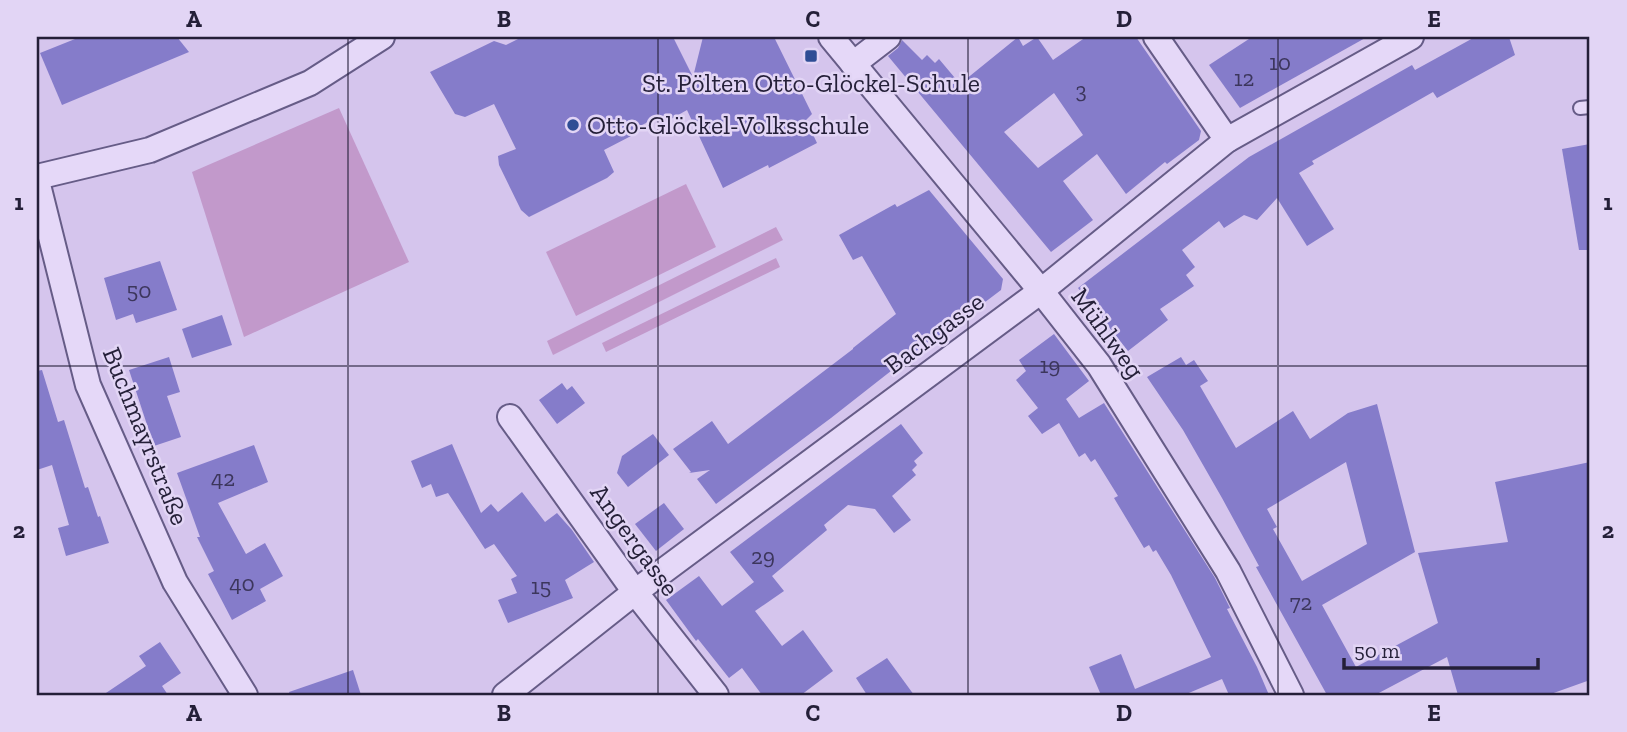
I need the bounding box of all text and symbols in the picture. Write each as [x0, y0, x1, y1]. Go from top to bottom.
text: A [186, 5, 202, 33]
text: B [497, 5, 511, 33]
text: C [806, 5, 820, 33]
text: D [1116, 5, 1132, 33]
text: E [1427, 5, 1441, 33]
marker: St. Pölten Otto-Glöckel-Schule [803, 48, 819, 64]
house number: 10 [1269, 48, 1291, 76]
house number: 12 [1234, 64, 1254, 92]
place label: St. Pölten Otto-Glöckel-Schule [642, 67, 980, 99]
house number: 3 [1075, 76, 1087, 104]
place label: Otto-Glöckel-Volksschule [587, 109, 869, 141]
marker: Otto-Glöckel-Volksschule [565, 117, 581, 133]
text: 1 [14, 188, 24, 216]
text: 1 [1603, 188, 1613, 216]
house number: 50 [126, 276, 152, 304]
street label: Mühlweg [1064, 281, 1152, 385]
street label: Bachgasse [878, 285, 990, 381]
street label: Buchmayrstraße [96, 342, 196, 530]
house number: 19 [1039, 351, 1061, 379]
house number: 42 [211, 464, 235, 492]
street label: Angergasse [584, 478, 686, 602]
text: 2 [13, 516, 25, 544]
text: 2 [1602, 516, 1614, 544]
house number: 29 [751, 542, 775, 570]
house number: 40 [229, 569, 255, 597]
house number: 15 [531, 572, 551, 600]
house number: 72 [1290, 588, 1312, 616]
scale bar [1344, 627, 1538, 671]
text: 50 m [1354, 638, 1400, 663]
text: A [186, 699, 202, 727]
text: B [497, 699, 511, 727]
text: C [806, 699, 820, 727]
text: D [1116, 699, 1132, 727]
text: E [1427, 699, 1441, 727]

